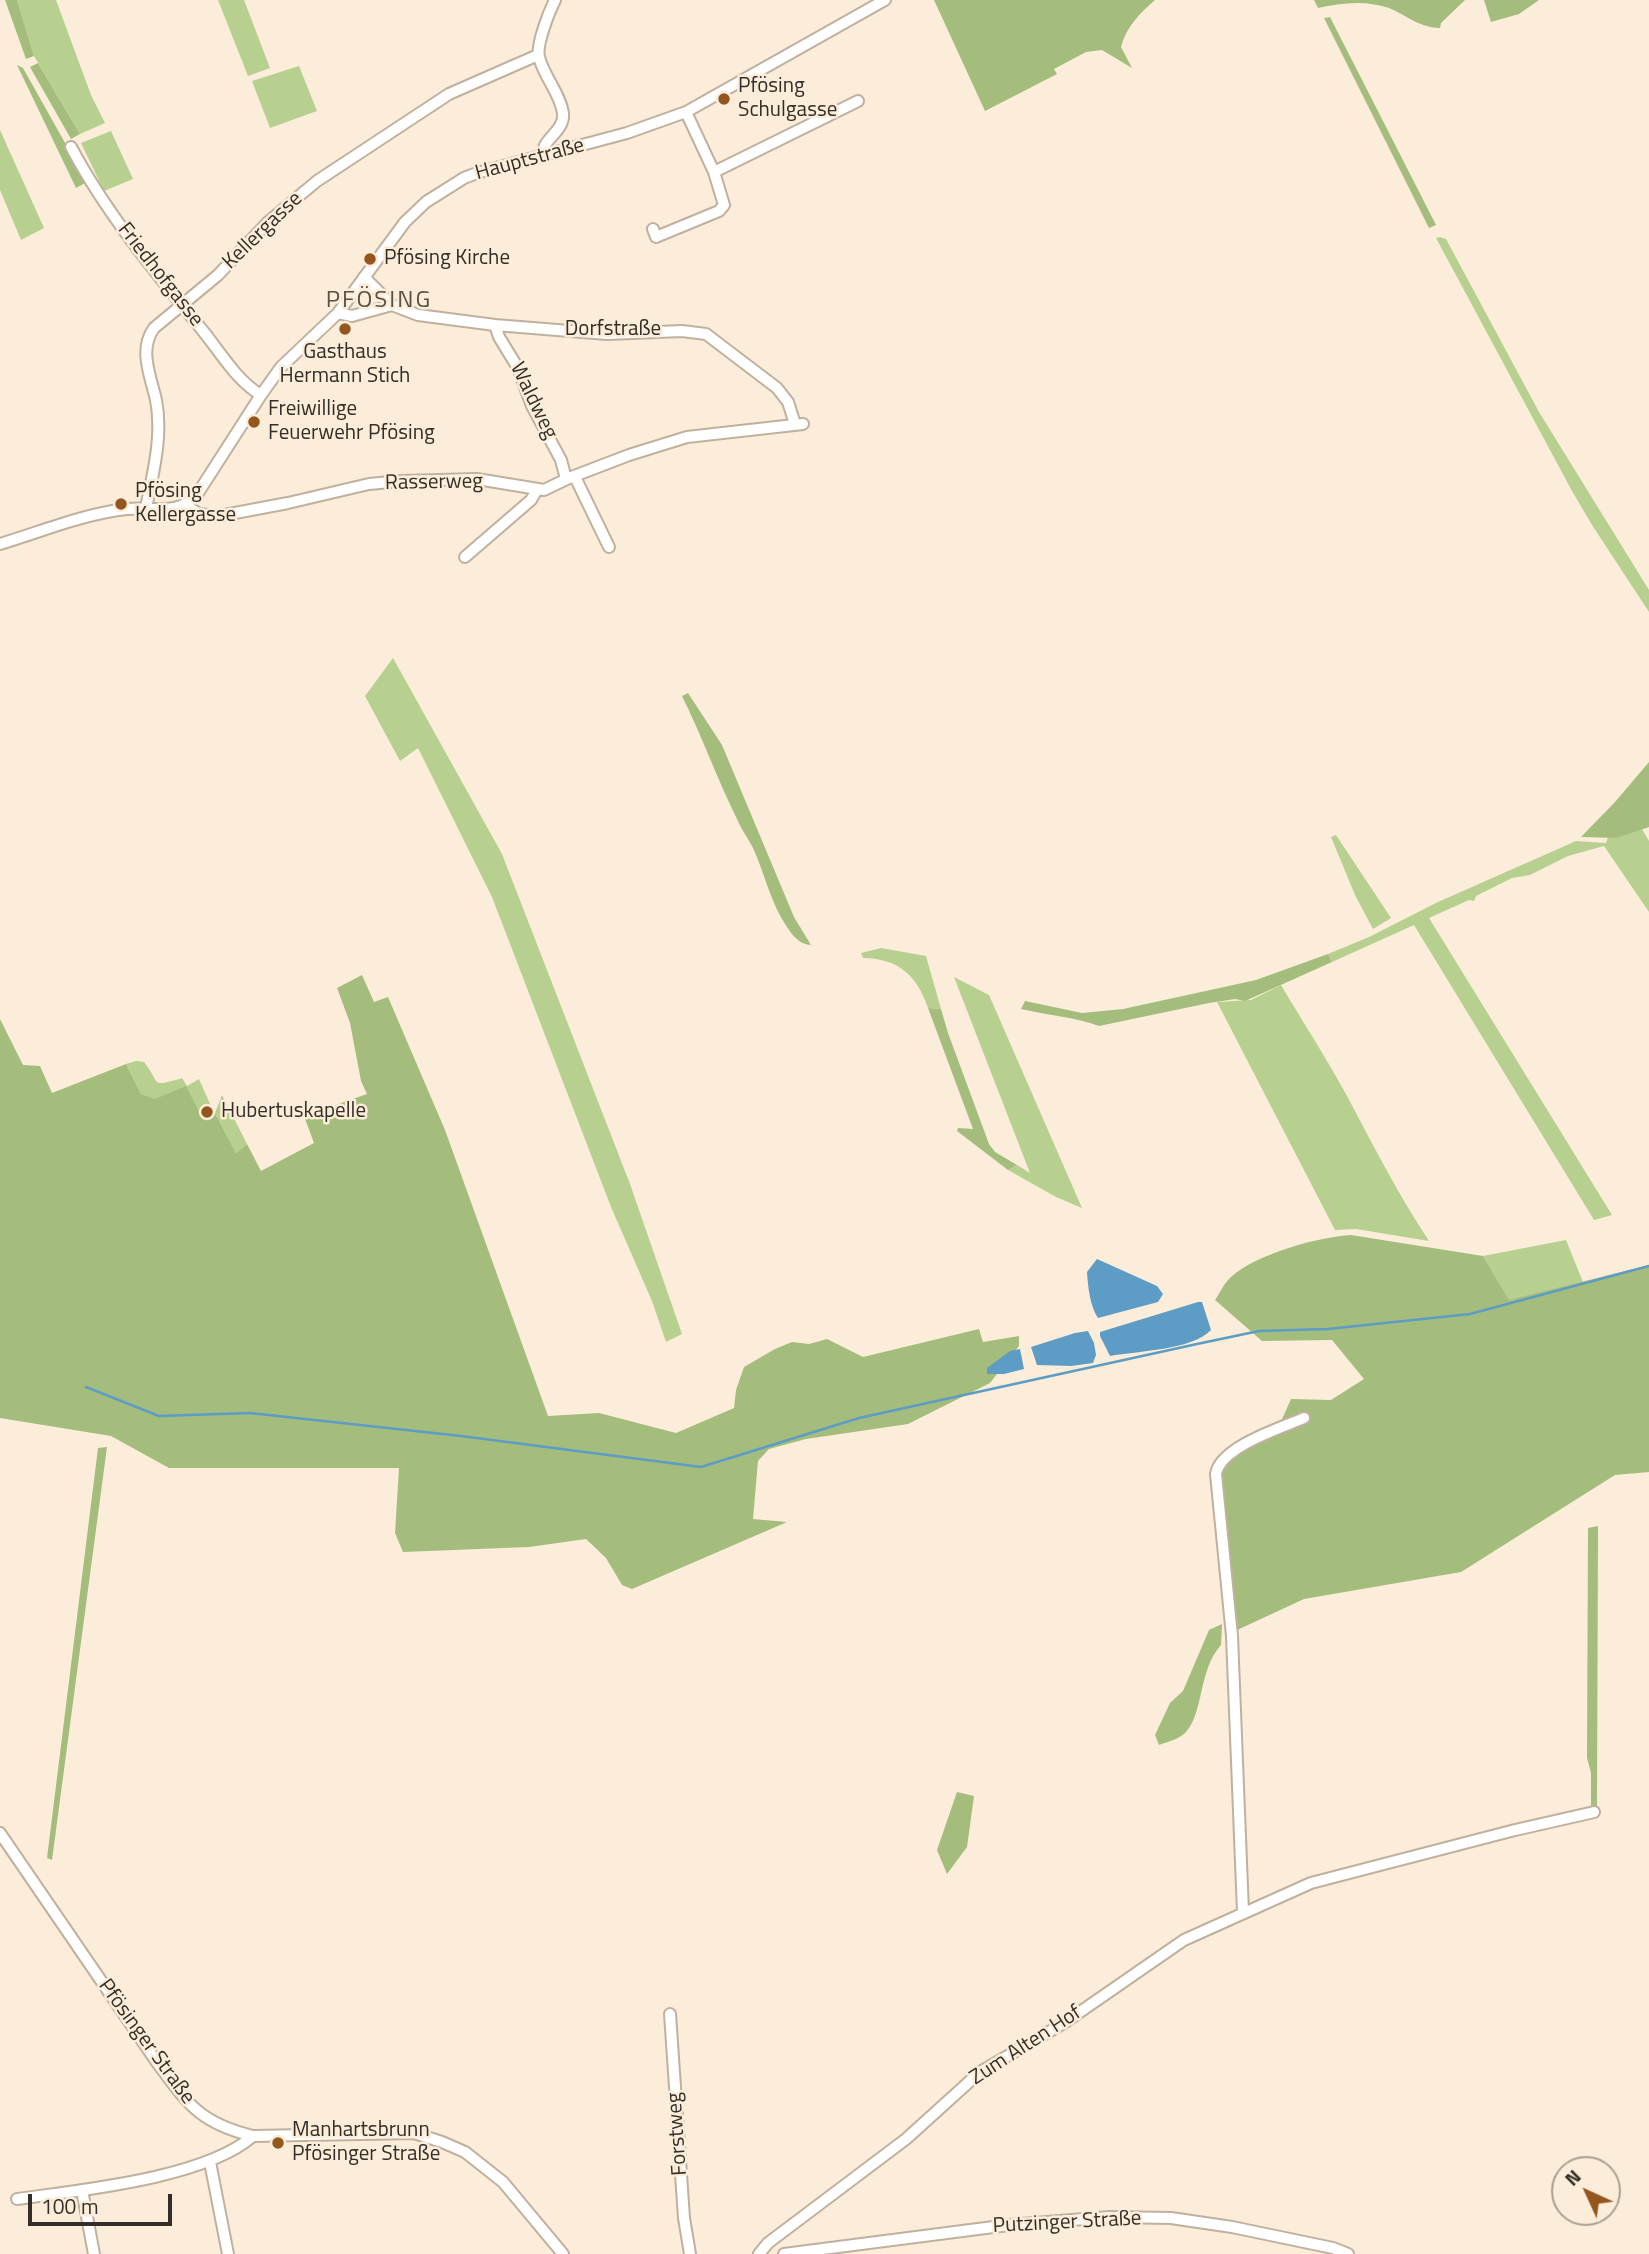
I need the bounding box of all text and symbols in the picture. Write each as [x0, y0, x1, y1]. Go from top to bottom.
place label: Pfösing Schulgasse [738, 74, 837, 124]
marker: Pfösing Schulgasse [716, 91, 732, 107]
street label: Hauptstraße [473, 133, 587, 187]
street label: Kellergasse [218, 187, 308, 275]
street label: Friedhofgasse [112, 218, 208, 332]
place label: Pfösing Kirche [384, 246, 510, 272]
marker: Pfösing Kirche [362, 251, 378, 267]
district label: PFÖSING [327, 287, 431, 315]
street label: Dorfstraße [565, 317, 661, 343]
marker: Gasthaus Hermann Stich [337, 321, 353, 337]
place label: Gasthaus Hermann Stich [280, 340, 410, 390]
street label: Waldweg [504, 359, 562, 443]
place label: Freiwillige Feuerwehr Pfösing [268, 397, 435, 447]
marker: Freiwillige Feuerwehr Pfösing [246, 414, 262, 430]
street label: Rasserweg [385, 470, 483, 496]
place label: Pfösing Kellergasse [135, 479, 236, 529]
marker: Pfösing Kellergasse [113, 496, 129, 512]
place label: Hubertuskapelle [221, 1099, 366, 1125]
marker: Hubertuskapelle [199, 1104, 215, 1120]
street label: Pfösinger Straße [92, 1975, 200, 2109]
street label: Zum Alten Hof [966, 2001, 1086, 2091]
street label: Forstweg [663, 2091, 693, 2177]
place label: Manhartsbrunn Pfösinger Straße [292, 2118, 440, 2168]
marker: Manhartsbrunn Pfösinger Straße [270, 2135, 286, 2151]
north arrow [1551, 2156, 1621, 2226]
text: N [1557, 2162, 1587, 2192]
scale bar [32, 2180, 175, 2224]
text: 100 m [41, 2190, 98, 2222]
street label: Putzinger Straße [992, 2207, 1142, 2239]

